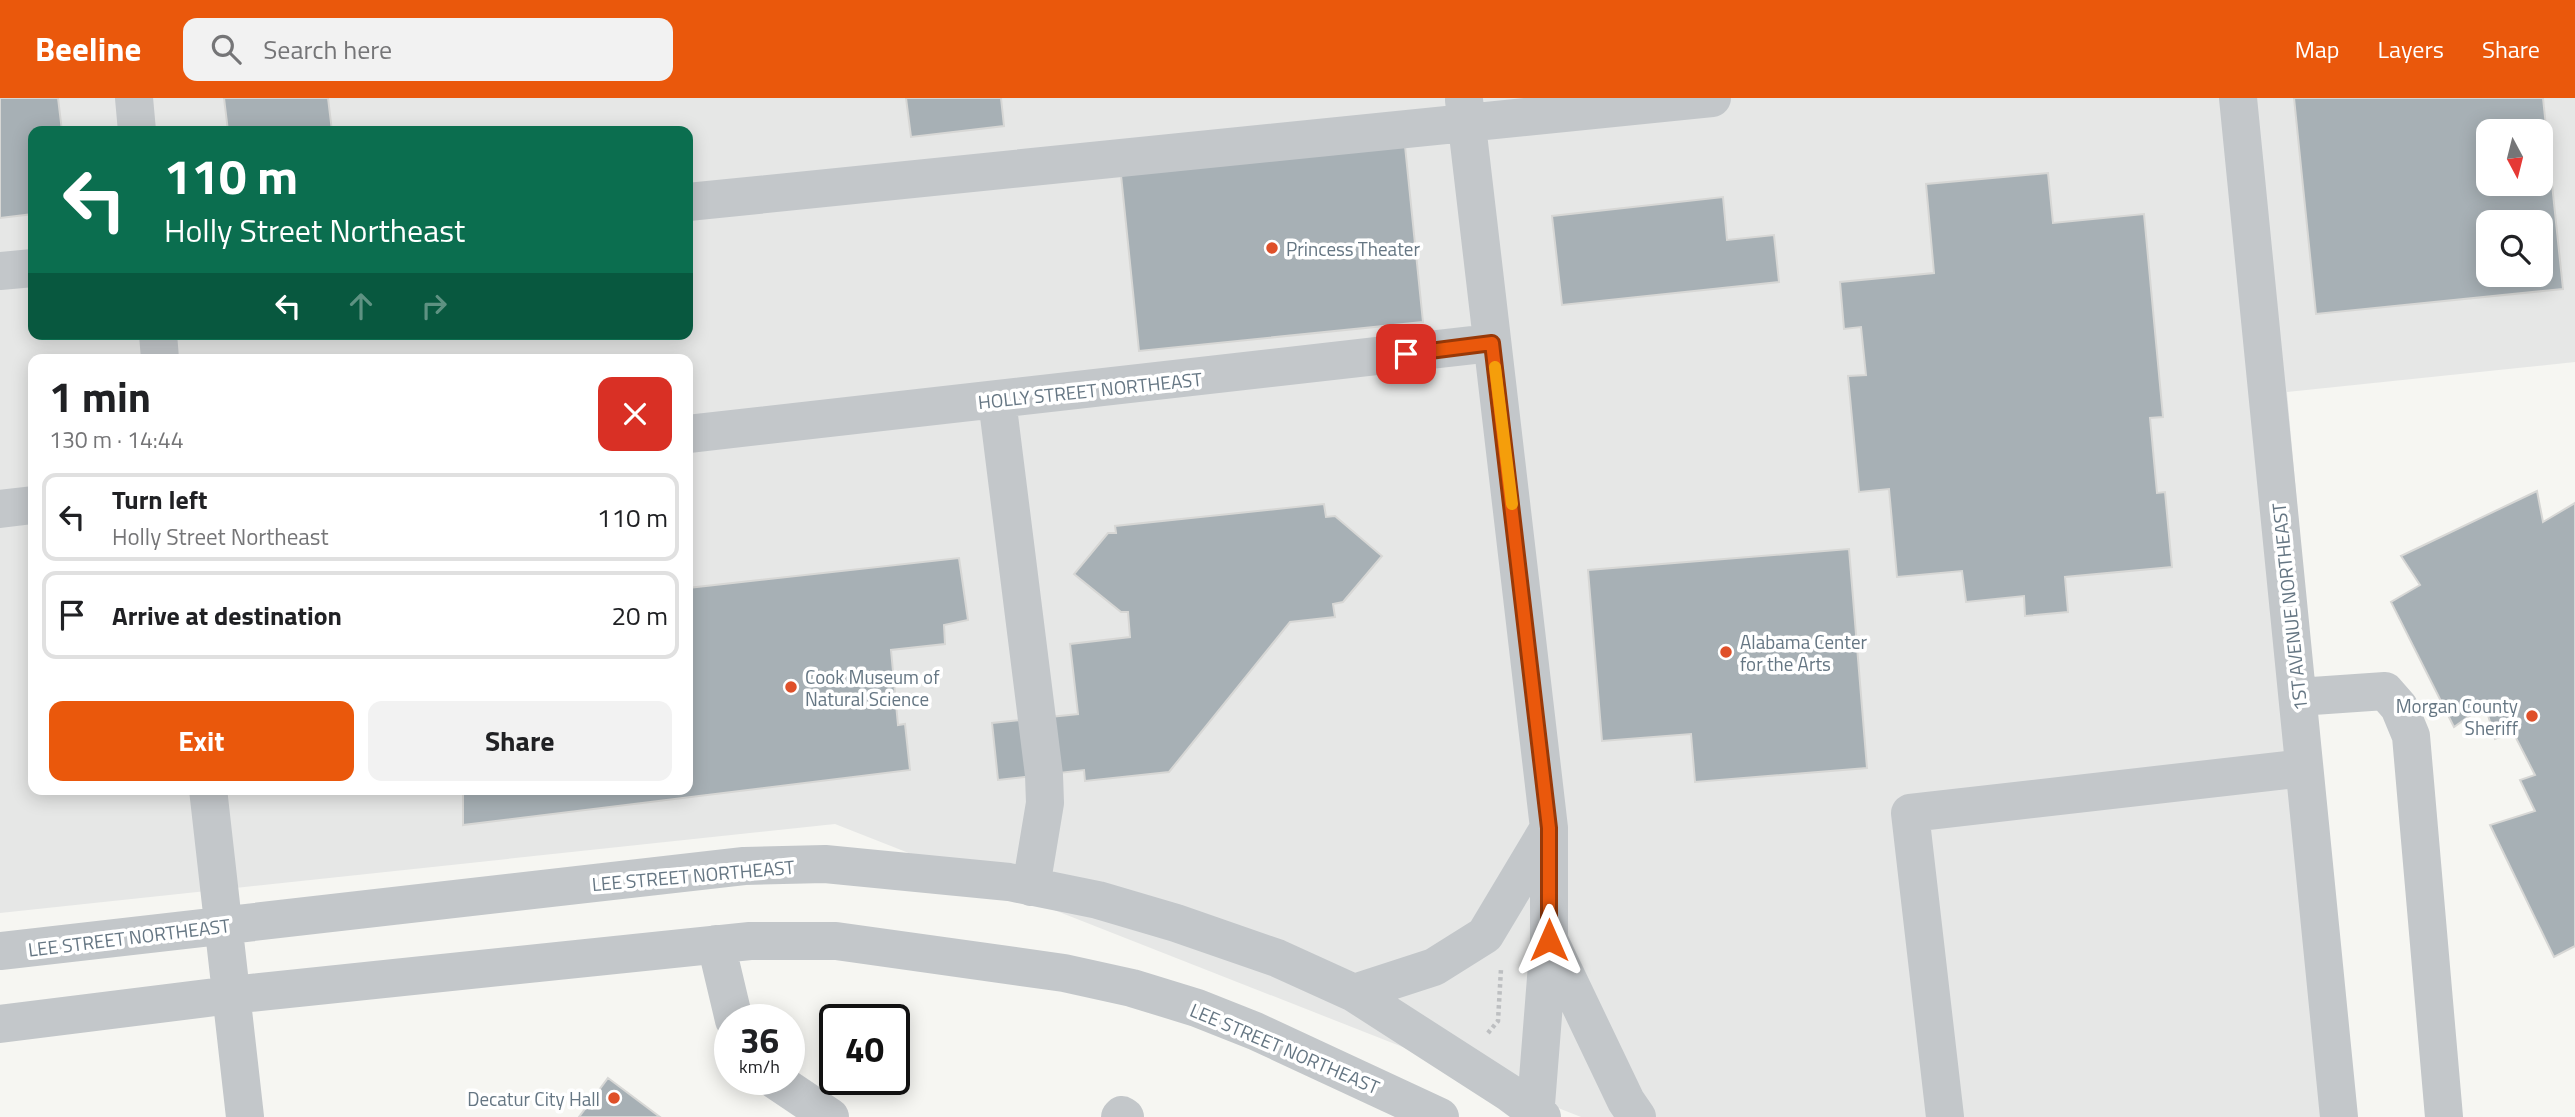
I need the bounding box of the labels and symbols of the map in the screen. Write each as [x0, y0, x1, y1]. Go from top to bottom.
north arrow [2476, 119, 2553, 196]
place label: Princess Theater [1286, 234, 1420, 263]
marker: Princess Theater [1264, 240, 1280, 256]
pin [1376, 324, 1436, 384]
street label: HOLLY STREET NORTHEAST [977, 364, 1203, 416]
street label: 1ST AVENUE NORTHEAST [2264, 502, 2314, 712]
place label: Alabama Center for the Arts [1740, 627, 1867, 678]
marker: Alabama Center for the Arts [1718, 644, 1734, 660]
place label: Cook Museum of Natural Science [805, 662, 940, 713]
marker: Cook Museum of Natural Science [783, 679, 799, 695]
place label: Morgan County Sheriff [2396, 691, 2519, 742]
marker: Morgan County Sheriff [2524, 708, 2540, 724]
street label: LEE STREET NORTHEAST [591, 852, 795, 898]
position arrow [1512, 903, 1586, 977]
street label: LEE STREET NORTHEAST [26, 910, 232, 964]
street label: LEE STREET NORTHEAST [1186, 995, 1384, 1101]
speed limit sign: 40 [819, 1004, 910, 1095]
place label: Decatur City Hall [467, 1084, 600, 1113]
marker: Decatur City Hall [606, 1090, 622, 1106]

